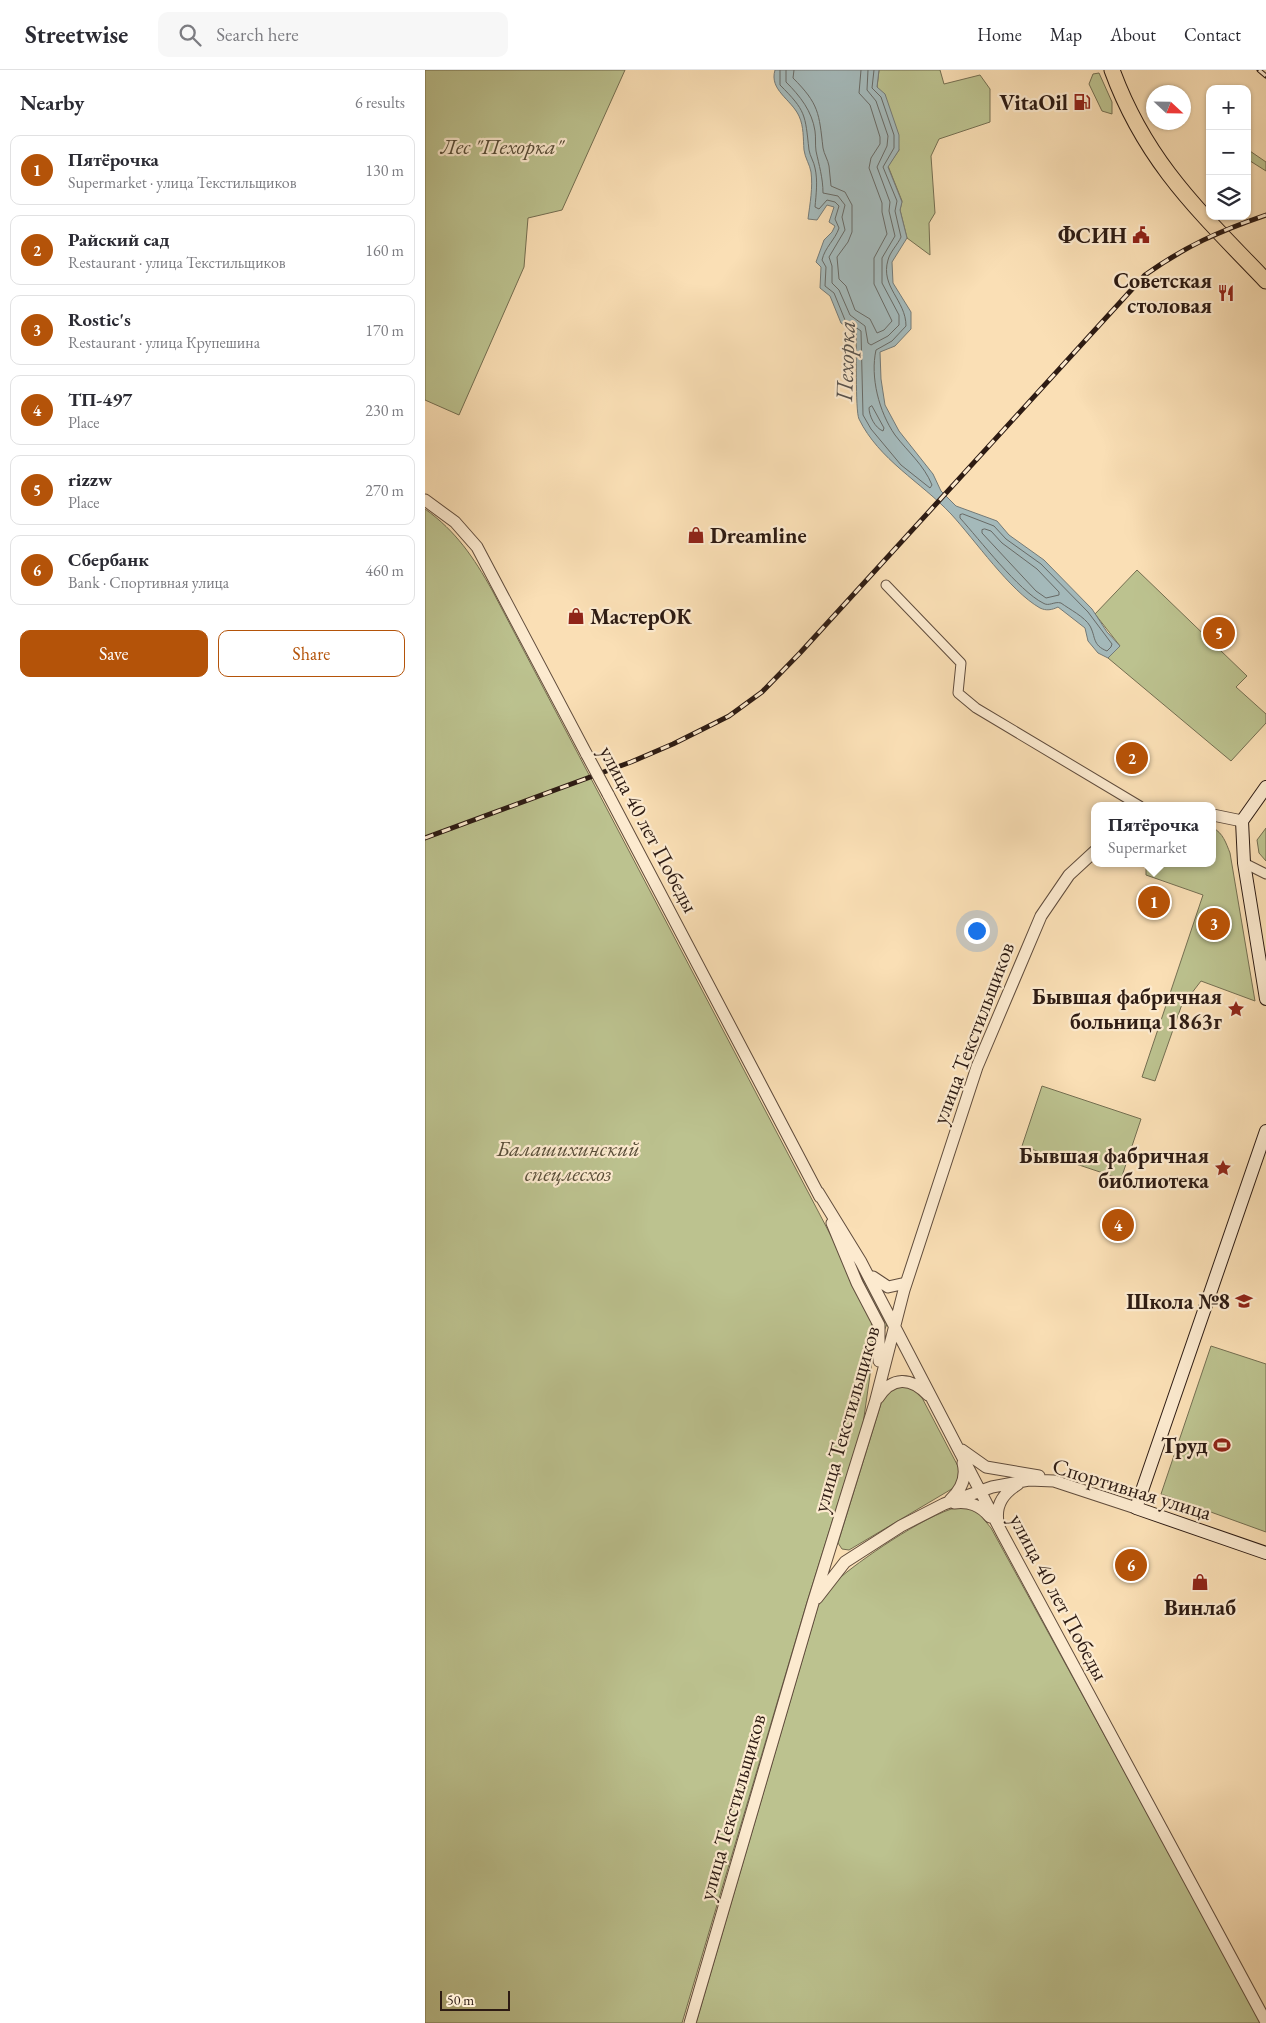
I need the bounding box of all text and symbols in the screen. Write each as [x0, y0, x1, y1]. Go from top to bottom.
search box [158, 12, 508, 57]
text: Streetwise [25, 19, 128, 50]
icon: search [176, 21, 204, 49]
text: Search here [216, 22, 299, 47]
text: Home [977, 23, 1022, 46]
text: Map [1050, 23, 1082, 46]
text: About [1110, 23, 1156, 46]
text: Contact [1184, 23, 1241, 46]
north arrow [1146, 85, 1191, 130]
map controls [1206, 85, 1251, 220]
button: + [1206, 85, 1251, 130]
place label: VitaOil [999, 88, 1068, 117]
text: Nearby [20, 89, 84, 116]
text: 6 results [355, 92, 405, 113]
fuel station icon: VitaOil [1072, 92, 1092, 112]
button: − [1206, 130, 1251, 175]
park label: Лес "Пехорка" [440, 132, 566, 161]
text: Пятёрочка [68, 147, 159, 172]
text: 1 [33, 160, 41, 181]
text: 130 m [365, 160, 404, 181]
text: Supermarket · улица Текстильщиков [68, 172, 296, 193]
button: layers [1206, 175, 1251, 220]
place label: ФСИН [1058, 221, 1127, 250]
public building icon: ФСИН [1131, 225, 1151, 245]
text: Райский сад [68, 227, 169, 252]
text: 2 [33, 240, 41, 261]
text: 160 m [365, 240, 404, 261]
text: Restaurant · улица Текстильщиков [68, 252, 286, 273]
place label: Советская столовая [1113, 266, 1212, 320]
restaurant icon: Советская столовая [1216, 283, 1236, 303]
text: Rostic's [68, 307, 131, 332]
text: 3 [33, 320, 41, 341]
text: 170 m [365, 320, 404, 341]
water label: Пехорка [828, 320, 862, 403]
text: Restaurant · улица Крупешина [68, 332, 260, 353]
text: ТП-497 [68, 387, 132, 412]
text: 4 [33, 400, 41, 421]
text: 230 m [365, 400, 404, 421]
text: Place [68, 412, 100, 433]
text: rizzw [68, 467, 112, 492]
text: 5 [33, 480, 41, 501]
text: 270 m [365, 480, 404, 501]
text: Place [68, 492, 100, 513]
place label: Dreamline [710, 521, 807, 550]
shop icon: Dreamline [686, 525, 706, 545]
text: Сбербанк [68, 547, 149, 572]
text: 6 [33, 560, 41, 581]
text: 460 m [365, 560, 404, 581]
text: Bank · Спортивная улица [68, 572, 229, 593]
place label: МастерОК [590, 602, 692, 631]
shop icon: МастерОК [566, 606, 586, 626]
pin: 5 [1203, 614, 1235, 652]
button: Save [20, 630, 208, 677]
button: Share [218, 630, 405, 677]
pin: 2 [1116, 739, 1148, 777]
street label: улица 40 лет Победы [593, 740, 705, 918]
popup [1091, 802, 1216, 867]
text: Пятёрочка [1108, 812, 1199, 837]
text: Supermarket [1108, 837, 1187, 858]
pin: 1 [1138, 883, 1170, 921]
pin: 3 [1198, 905, 1230, 943]
your location [964, 918, 990, 944]
street label: улица Текстильщиков [925, 938, 1021, 1128]
place label: Бывшая фабричная больница 1863г [1032, 982, 1222, 1036]
place icon: Бывшая фабричная больница 1863г [1226, 999, 1246, 1019]
park label: Балашихинский спецлесхоз [495, 1134, 640, 1188]
place label: Бывшая фабричная библиотека [1019, 1141, 1209, 1195]
place icon: Бывшая фабричная библиотека [1213, 1158, 1233, 1178]
pin: 4 [1102, 1206, 1134, 1244]
place label: Школа №8 [1126, 1287, 1230, 1316]
school or university icon: Школа №8 [1234, 1291, 1254, 1311]
street label: улица Текстильщиков [805, 1322, 887, 1516]
place label: Труд [1161, 1431, 1208, 1460]
sports icon: Труд [1212, 1435, 1232, 1455]
street label: Спортивная улица [1049, 1451, 1215, 1527]
street label: улица 40 лет Победы [1003, 1508, 1115, 1686]
pin: 6 [1115, 1546, 1147, 1584]
shop icon: Винлаб [1190, 1572, 1210, 1592]
place label: Винлаб [1164, 1593, 1236, 1622]
street label: улица Текстильщиков [691, 1710, 773, 1904]
scale bar [440, 1988, 510, 2011]
text: 50 m [447, 1991, 474, 2009]

